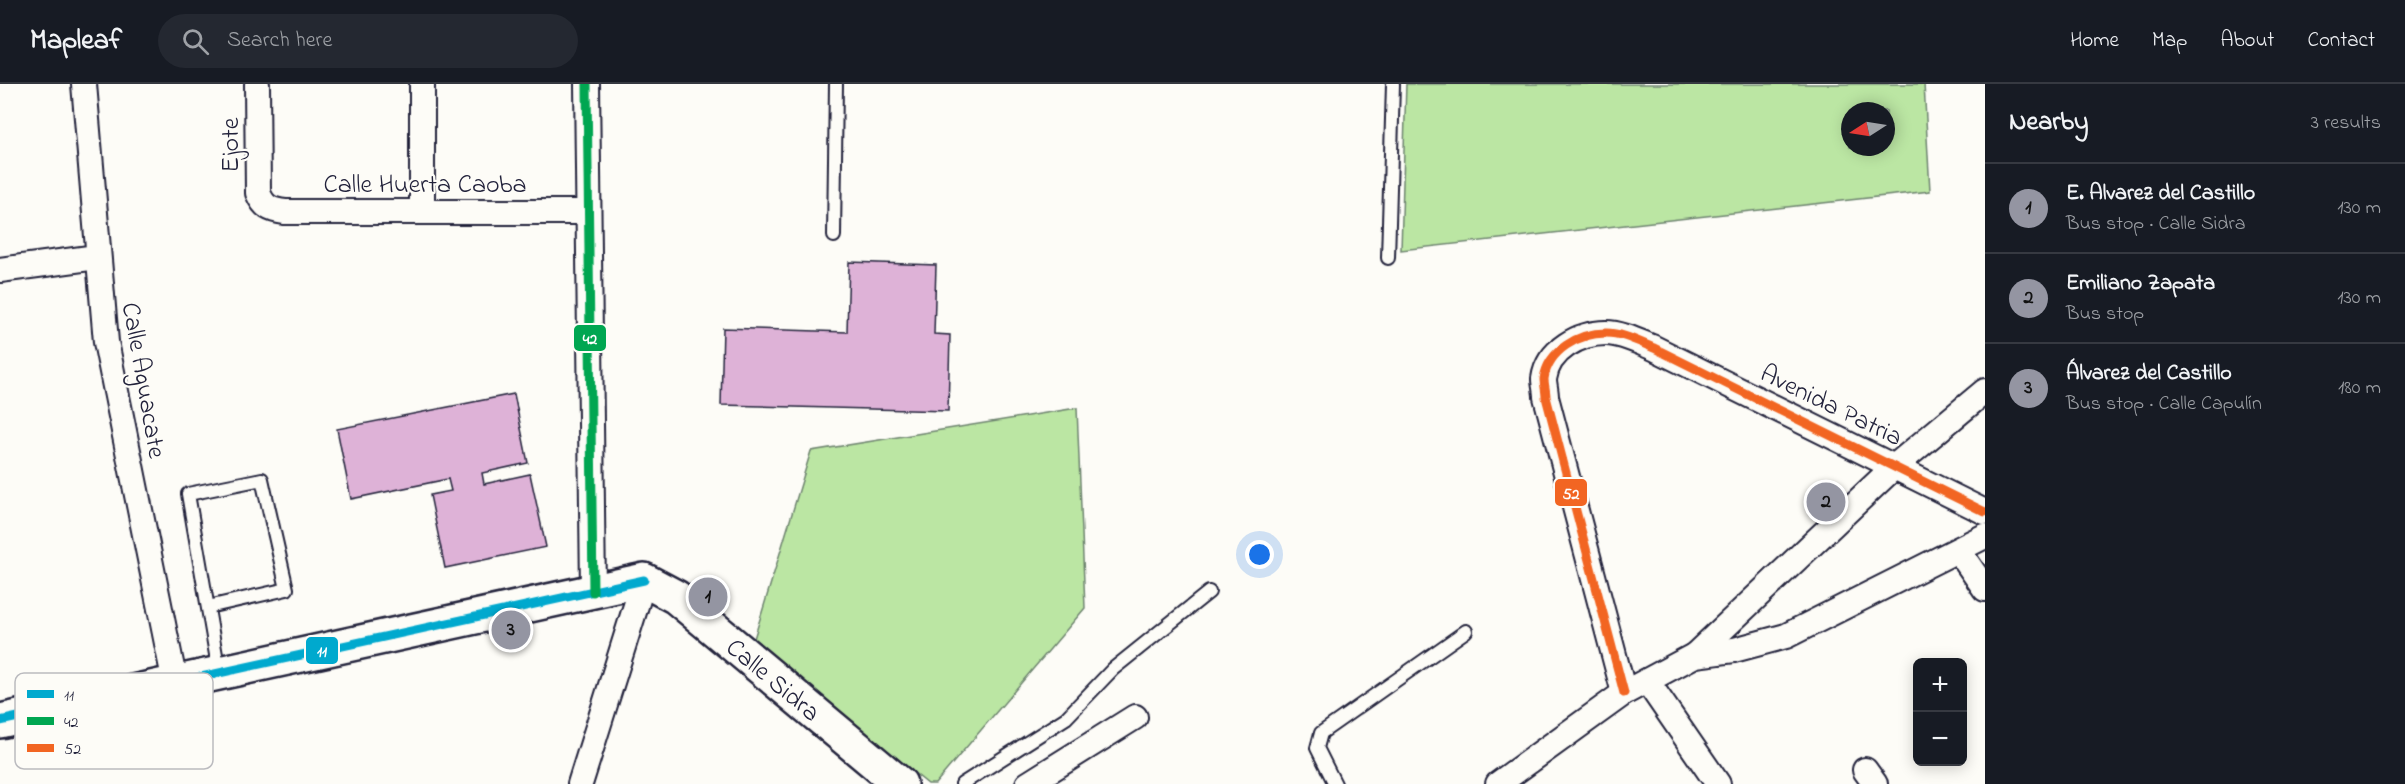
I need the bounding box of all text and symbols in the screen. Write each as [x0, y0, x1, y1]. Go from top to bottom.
search box [158, 14, 578, 68]
text: Mapleaf [30, 21, 122, 62]
icon: search [179, 25, 212, 58]
text: Search here [227, 25, 332, 57]
text: Home [2070, 26, 2119, 56]
text: Map [2152, 26, 2187, 56]
text: About [2220, 26, 2274, 56]
text: Contact [2307, 26, 2375, 56]
north arrow [1841, 102, 1895, 156]
text: Nearby [2009, 104, 2088, 142]
text: 3 results [2311, 109, 2381, 138]
street label: Ejote [213, 117, 251, 172]
street label: Calle Huerta Caoba [324, 167, 526, 205]
text: E. Alvarez del Castillo [2066, 178, 2255, 210]
text: 1 [2025, 194, 2032, 223]
text: 130 m [2337, 194, 2381, 223]
text: Bus stop · Calle Sidra [2066, 210, 2246, 239]
text: Emiliano Zapata [2066, 268, 2215, 300]
text: 2 [2024, 284, 2033, 313]
text: 130 m [2337, 284, 2381, 313]
street label: Calle Aguacate [110, 300, 175, 462]
text: Bus stop [2066, 300, 2144, 329]
line badge: 42 [573, 324, 607, 352]
text: 42 [582, 328, 597, 352]
street label: Avenida Patria [1753, 356, 1908, 458]
text: Álvarez del Castillo [2066, 358, 2232, 390]
text: 3 [2024, 374, 2033, 403]
text: 180 m [2338, 374, 2381, 403]
text: Bus stop · Calle Capulín [2066, 390, 2262, 419]
line badge: 52 [1554, 478, 1588, 507]
pin: 2 [1806, 480, 1846, 524]
text: 52 [1562, 483, 1580, 507]
your location [1245, 540, 1274, 569]
pin: 1 [688, 574, 728, 620]
pin: 3 [492, 608, 530, 652]
street label: Calle Sidra [716, 630, 828, 732]
line badge: 11 [305, 636, 339, 665]
text: 11 [317, 640, 328, 664]
map controls [1913, 658, 1967, 766]
button: + [1913, 658, 1967, 712]
legend [15, 673, 213, 769]
text: 11 [64, 684, 74, 708]
text: 42 [64, 711, 79, 735]
button: − [1913, 712, 1967, 766]
text: 52 [64, 738, 81, 762]

